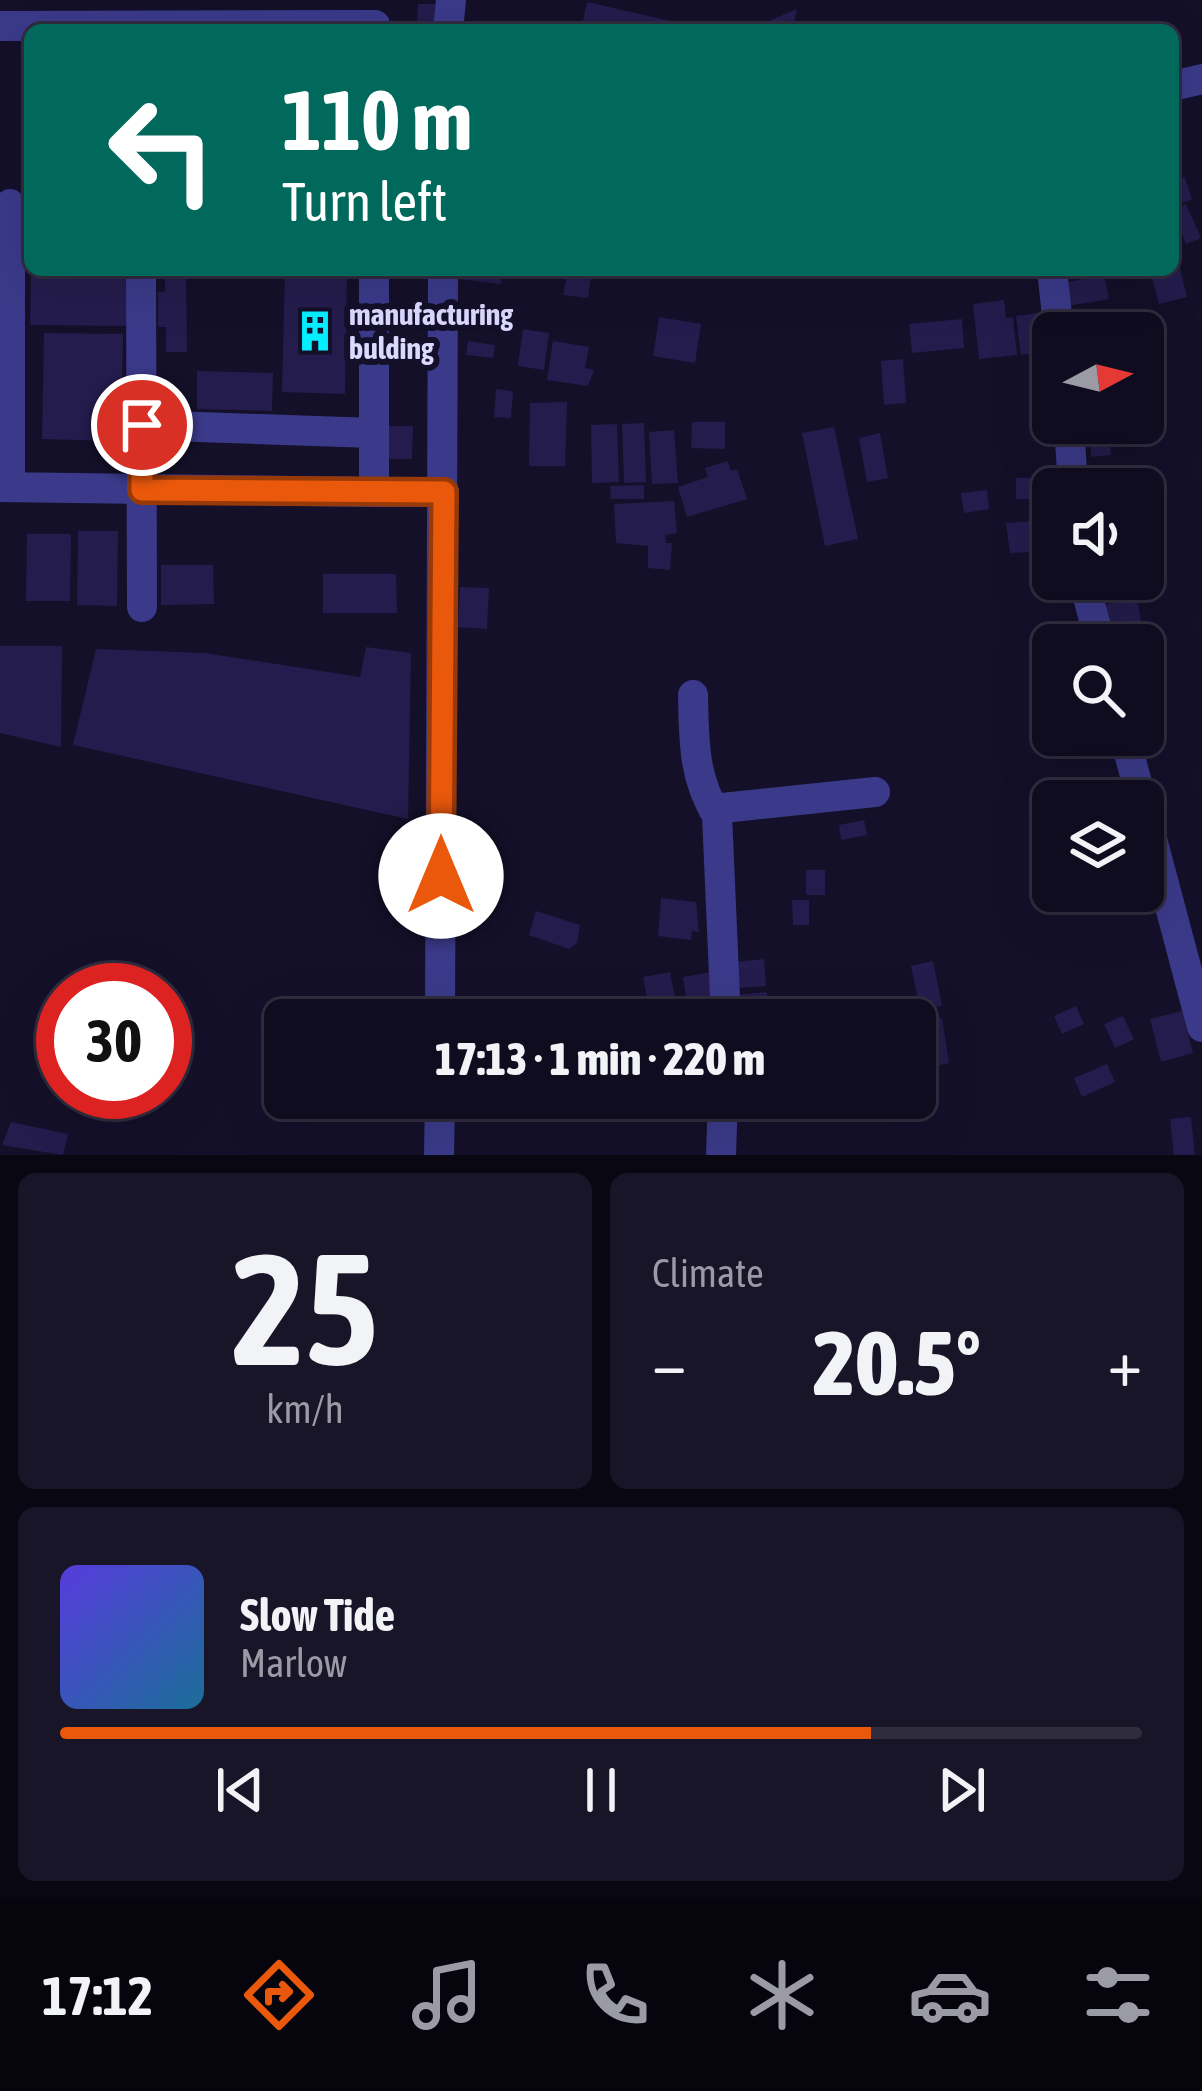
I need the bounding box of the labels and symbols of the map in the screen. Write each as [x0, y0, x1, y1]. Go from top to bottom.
place label: manufacturing bulding [349, 297, 513, 365]
building icon: manufacturing bulding [292, 308, 338, 354]
north arrow [1032, 312, 1164, 444]
pin [91, 374, 193, 476]
position arrow [378, 813, 504, 939]
speed limit sign: 30 [36, 963, 192, 1119]

